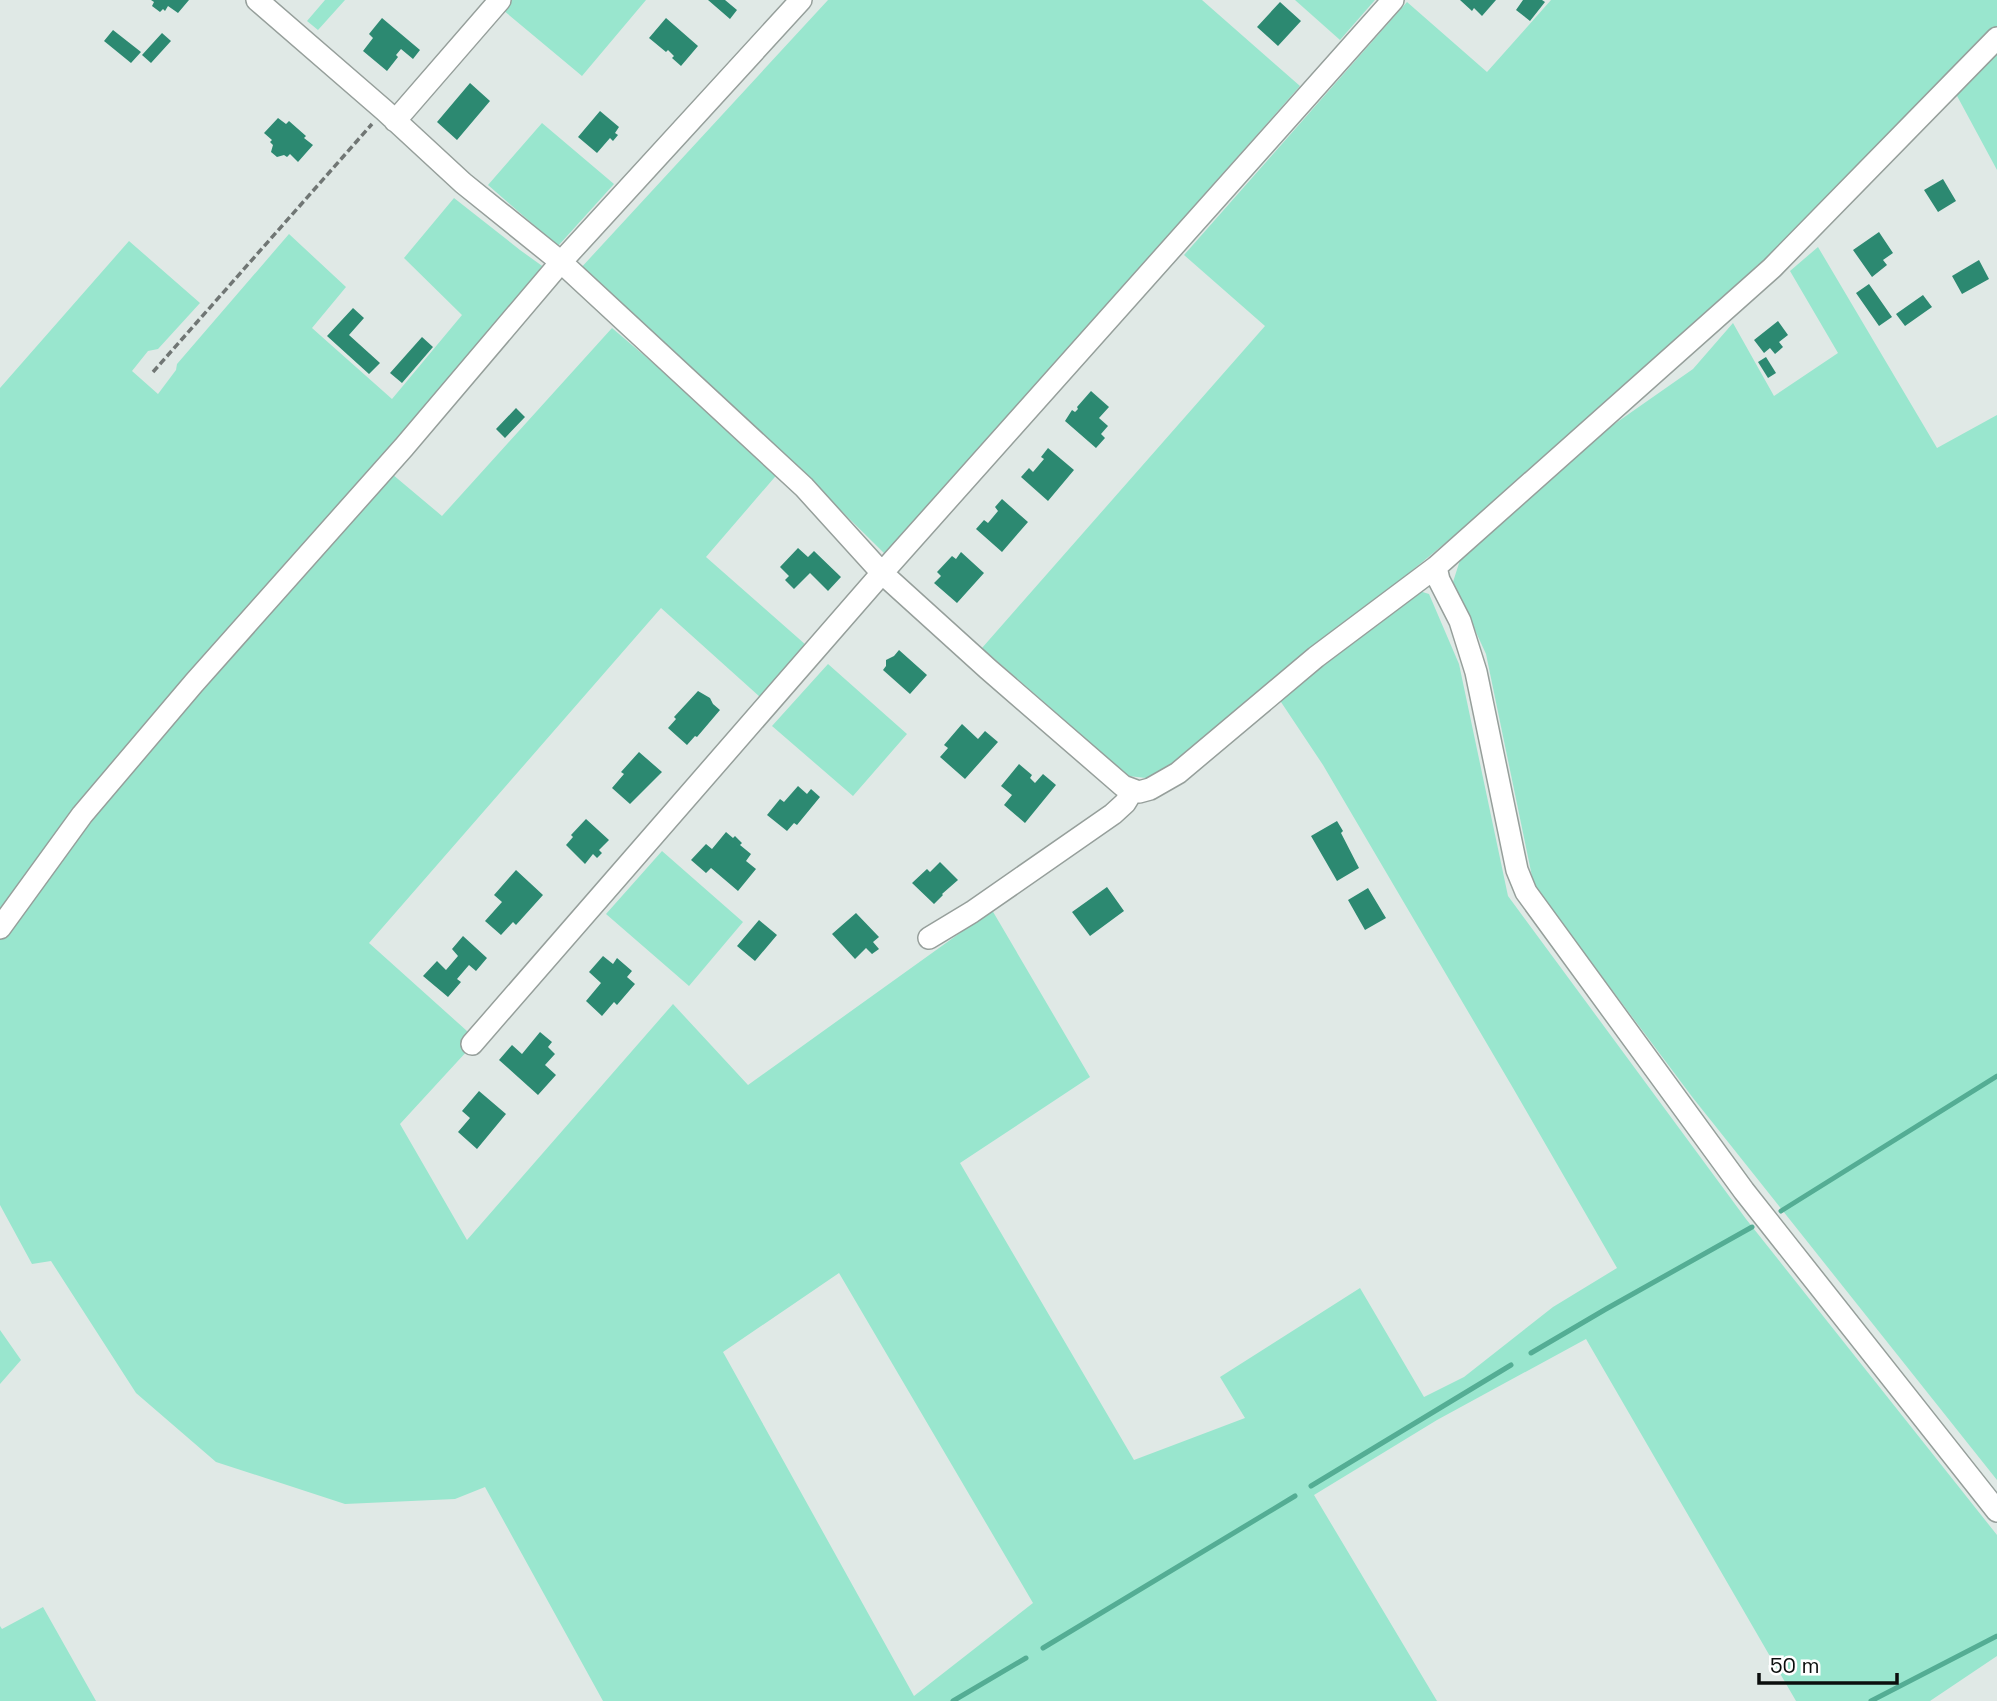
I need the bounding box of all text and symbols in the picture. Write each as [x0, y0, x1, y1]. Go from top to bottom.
scale bar [1759, 1642, 1897, 1686]
text: 50 m [1770, 1652, 1820, 1679]

